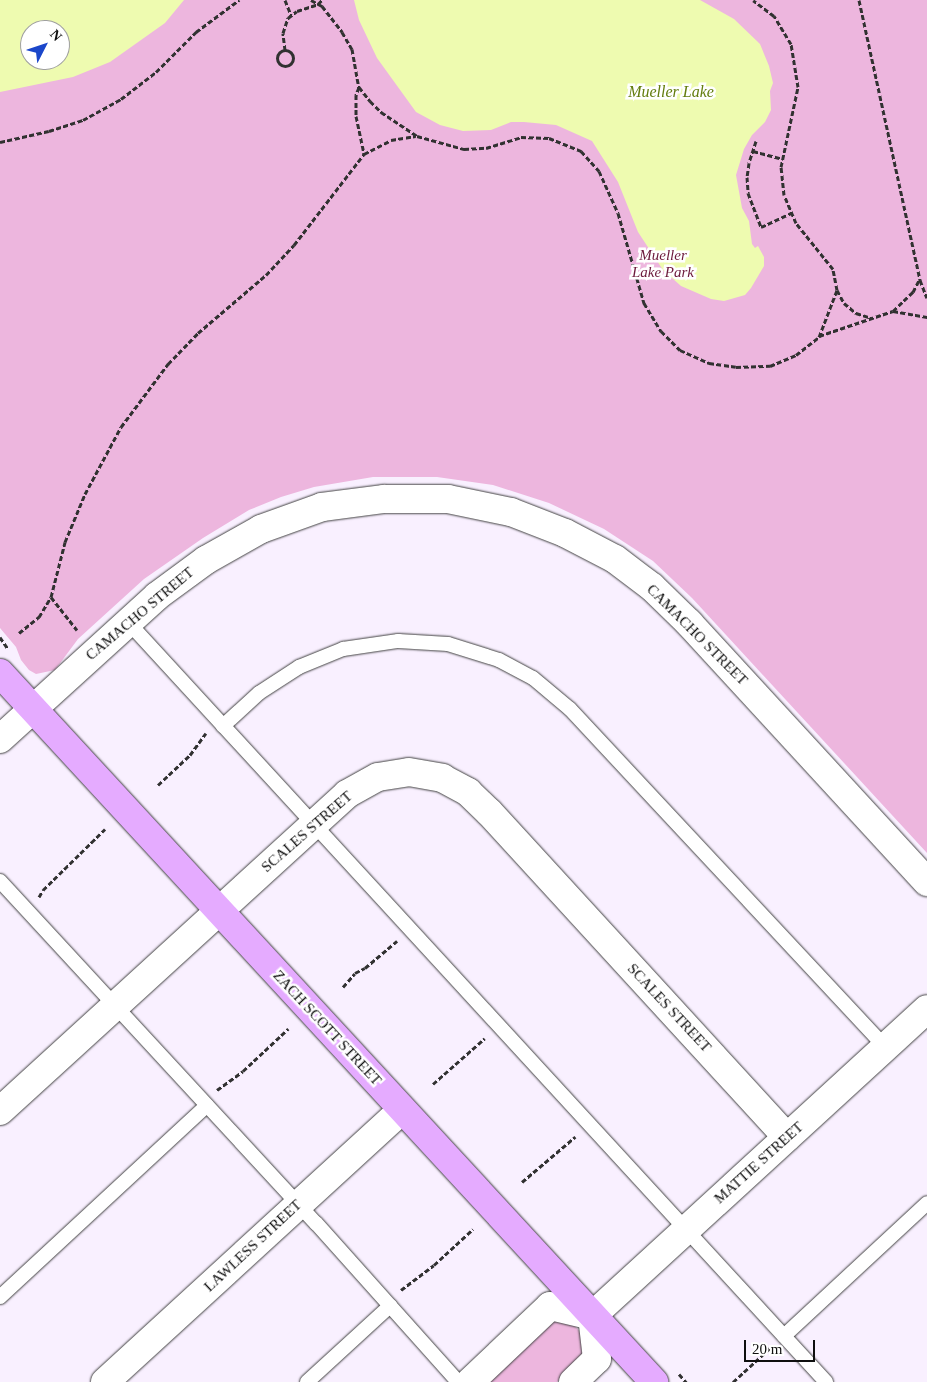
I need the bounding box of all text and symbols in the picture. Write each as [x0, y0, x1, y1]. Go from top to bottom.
north arrow [20, 20, 70, 70]
text: N [47, 27, 65, 44]
water label: Mueller Lake [628, 82, 714, 102]
park label: Mueller Lake Park [632, 246, 694, 281]
street label: CAMACHO STREET [82, 564, 198, 664]
street label: CAMACHO STREET [643, 581, 751, 689]
street label: SCALES STREET [258, 788, 356, 876]
street label: SCALES STREET [623, 960, 715, 1056]
street label: ZACH SCOTT STREET [269, 967, 385, 1089]
street label: MATTIE STREET [711, 1118, 807, 1208]
street label: LAWLESS STREET [201, 1196, 305, 1296]
scale bar [747, 1330, 818, 1362]
text: 20 m [752, 1341, 782, 1357]

